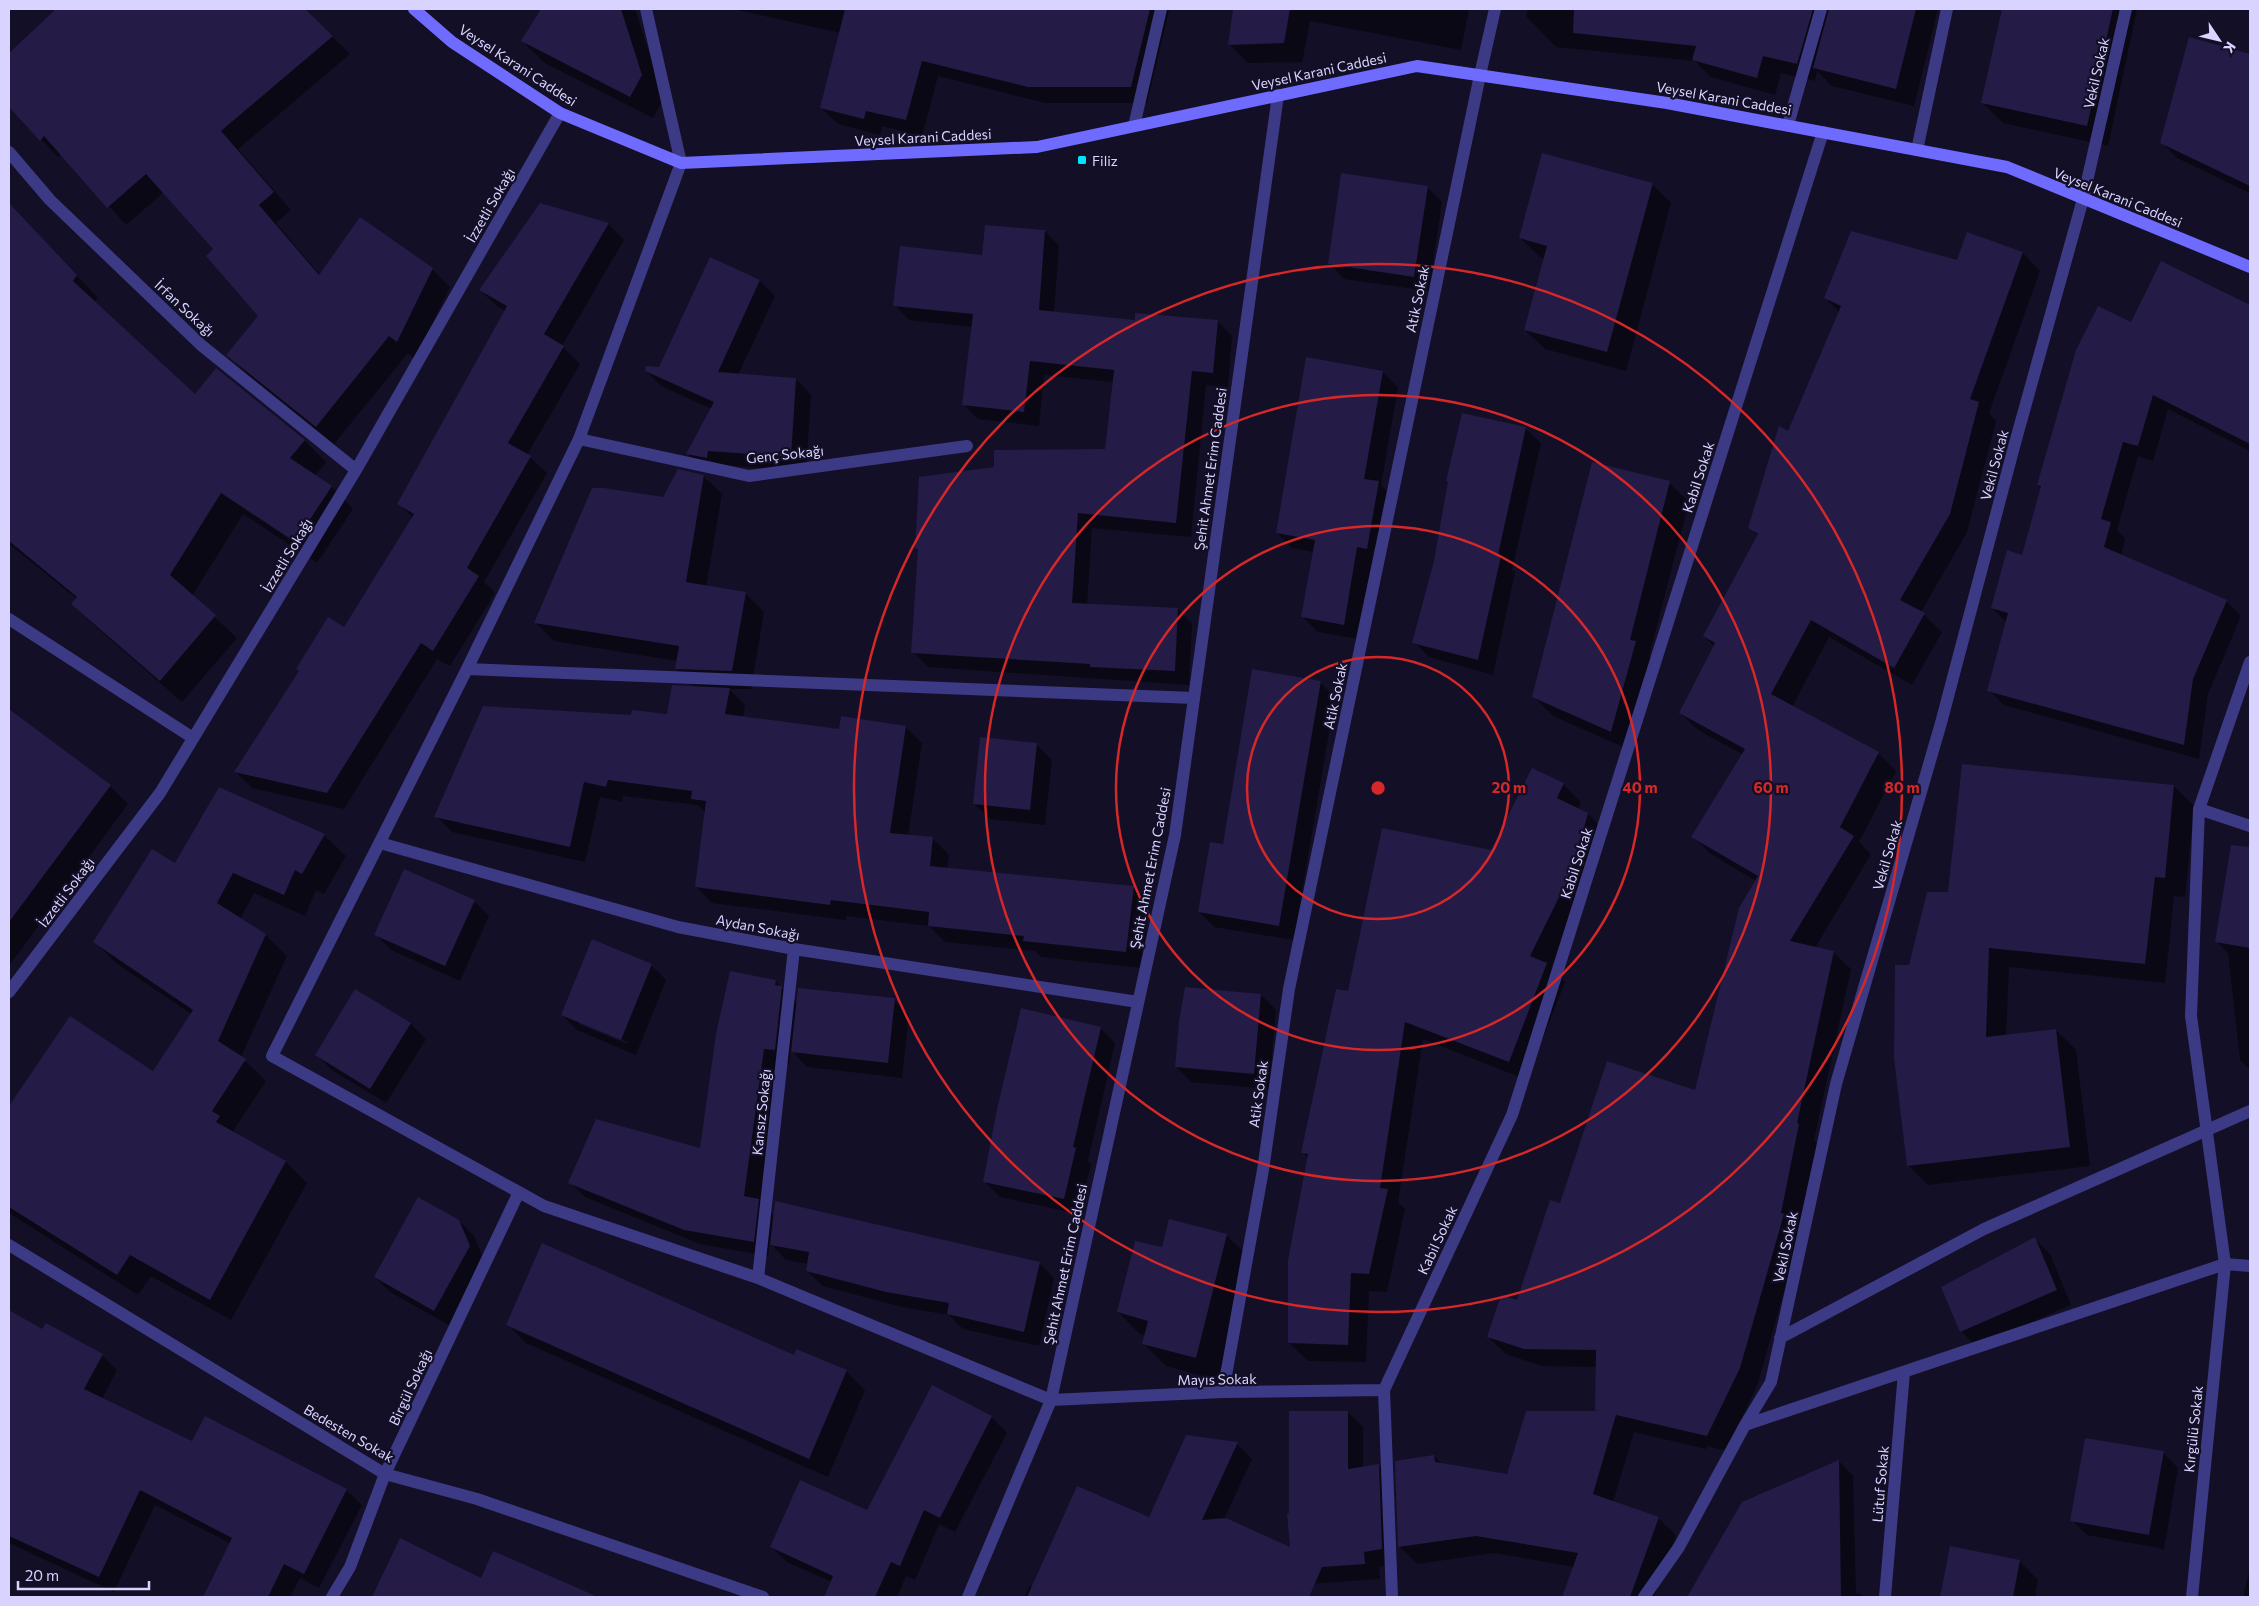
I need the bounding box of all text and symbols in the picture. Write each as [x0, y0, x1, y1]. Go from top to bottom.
north arrow [2194, 15, 2244, 65]
street label: Veysel Karani Caddesi [456, 20, 580, 110]
street label: Vekil Sokak [2080, 35, 2113, 110]
text: K [2220, 39, 2240, 57]
street label: Veysel Karani Caddesi [1250, 48, 1388, 94]
street label: Veysel Karani Caddesi [1655, 78, 1793, 118]
street label: Veysel Karani Caddesi [854, 125, 992, 149]
place label: Filiz [1092, 152, 1118, 169]
marker: Filiz [1076, 154, 1088, 166]
street label: Veysel Karani Caddesi [2051, 163, 2185, 231]
street label: İzzetli Sokağı [462, 165, 518, 245]
street label: Atik Sokak [1402, 264, 1432, 334]
street label: İrfan Sokağı [152, 276, 218, 340]
street label: Şehit Ahmet Erim Caddesi [1190, 387, 1230, 551]
street label: Vekil Sokak [1976, 427, 2012, 502]
street label: Kabil Sokak [1678, 439, 1718, 515]
street label: Genç Sokağı [745, 441, 825, 467]
street label: İzzetli Sokağı [258, 515, 316, 595]
street label: Atik Sokak [1320, 661, 1350, 731]
text: 20 m [1492, 778, 1526, 796]
text: 40 m [1622, 778, 1658, 796]
text: 60 m [1753, 778, 1789, 796]
text: 80 m [1884, 778, 1920, 796]
centre of rings [1369, 779, 1387, 797]
street label: Şehit Ahmet Erim Caddesi [1126, 786, 1174, 950]
street label: Vekil Sokak [1869, 817, 1905, 892]
street label: Kabil Sokak [1556, 825, 1596, 901]
street label: İzzetli Sokağı [34, 854, 98, 930]
street label: Aydan Sokağı [715, 911, 801, 943]
street label: Atik Sokak [1245, 1059, 1271, 1129]
street label: Kansız Sokağı [748, 1068, 774, 1156]
street label: Şehit Ahmet Erim Caddesi [1040, 1182, 1090, 1346]
street label: Kabil Sokak [1414, 1203, 1460, 1277]
street label: Vekil Sokak [1769, 1209, 1801, 1284]
street label: Birgül Sokağı [385, 1346, 435, 1428]
street label: Mayıs Sokak [1177, 1370, 1257, 1388]
street label: Kırgülü Sokak [2180, 1384, 2206, 1473]
street label: Bedesten Sokak [301, 1400, 397, 1466]
street label: Lütuf Sokak [1868, 1445, 1892, 1523]
scale bar [18, 1558, 149, 1590]
text: 20 m [25, 1566, 59, 1584]

